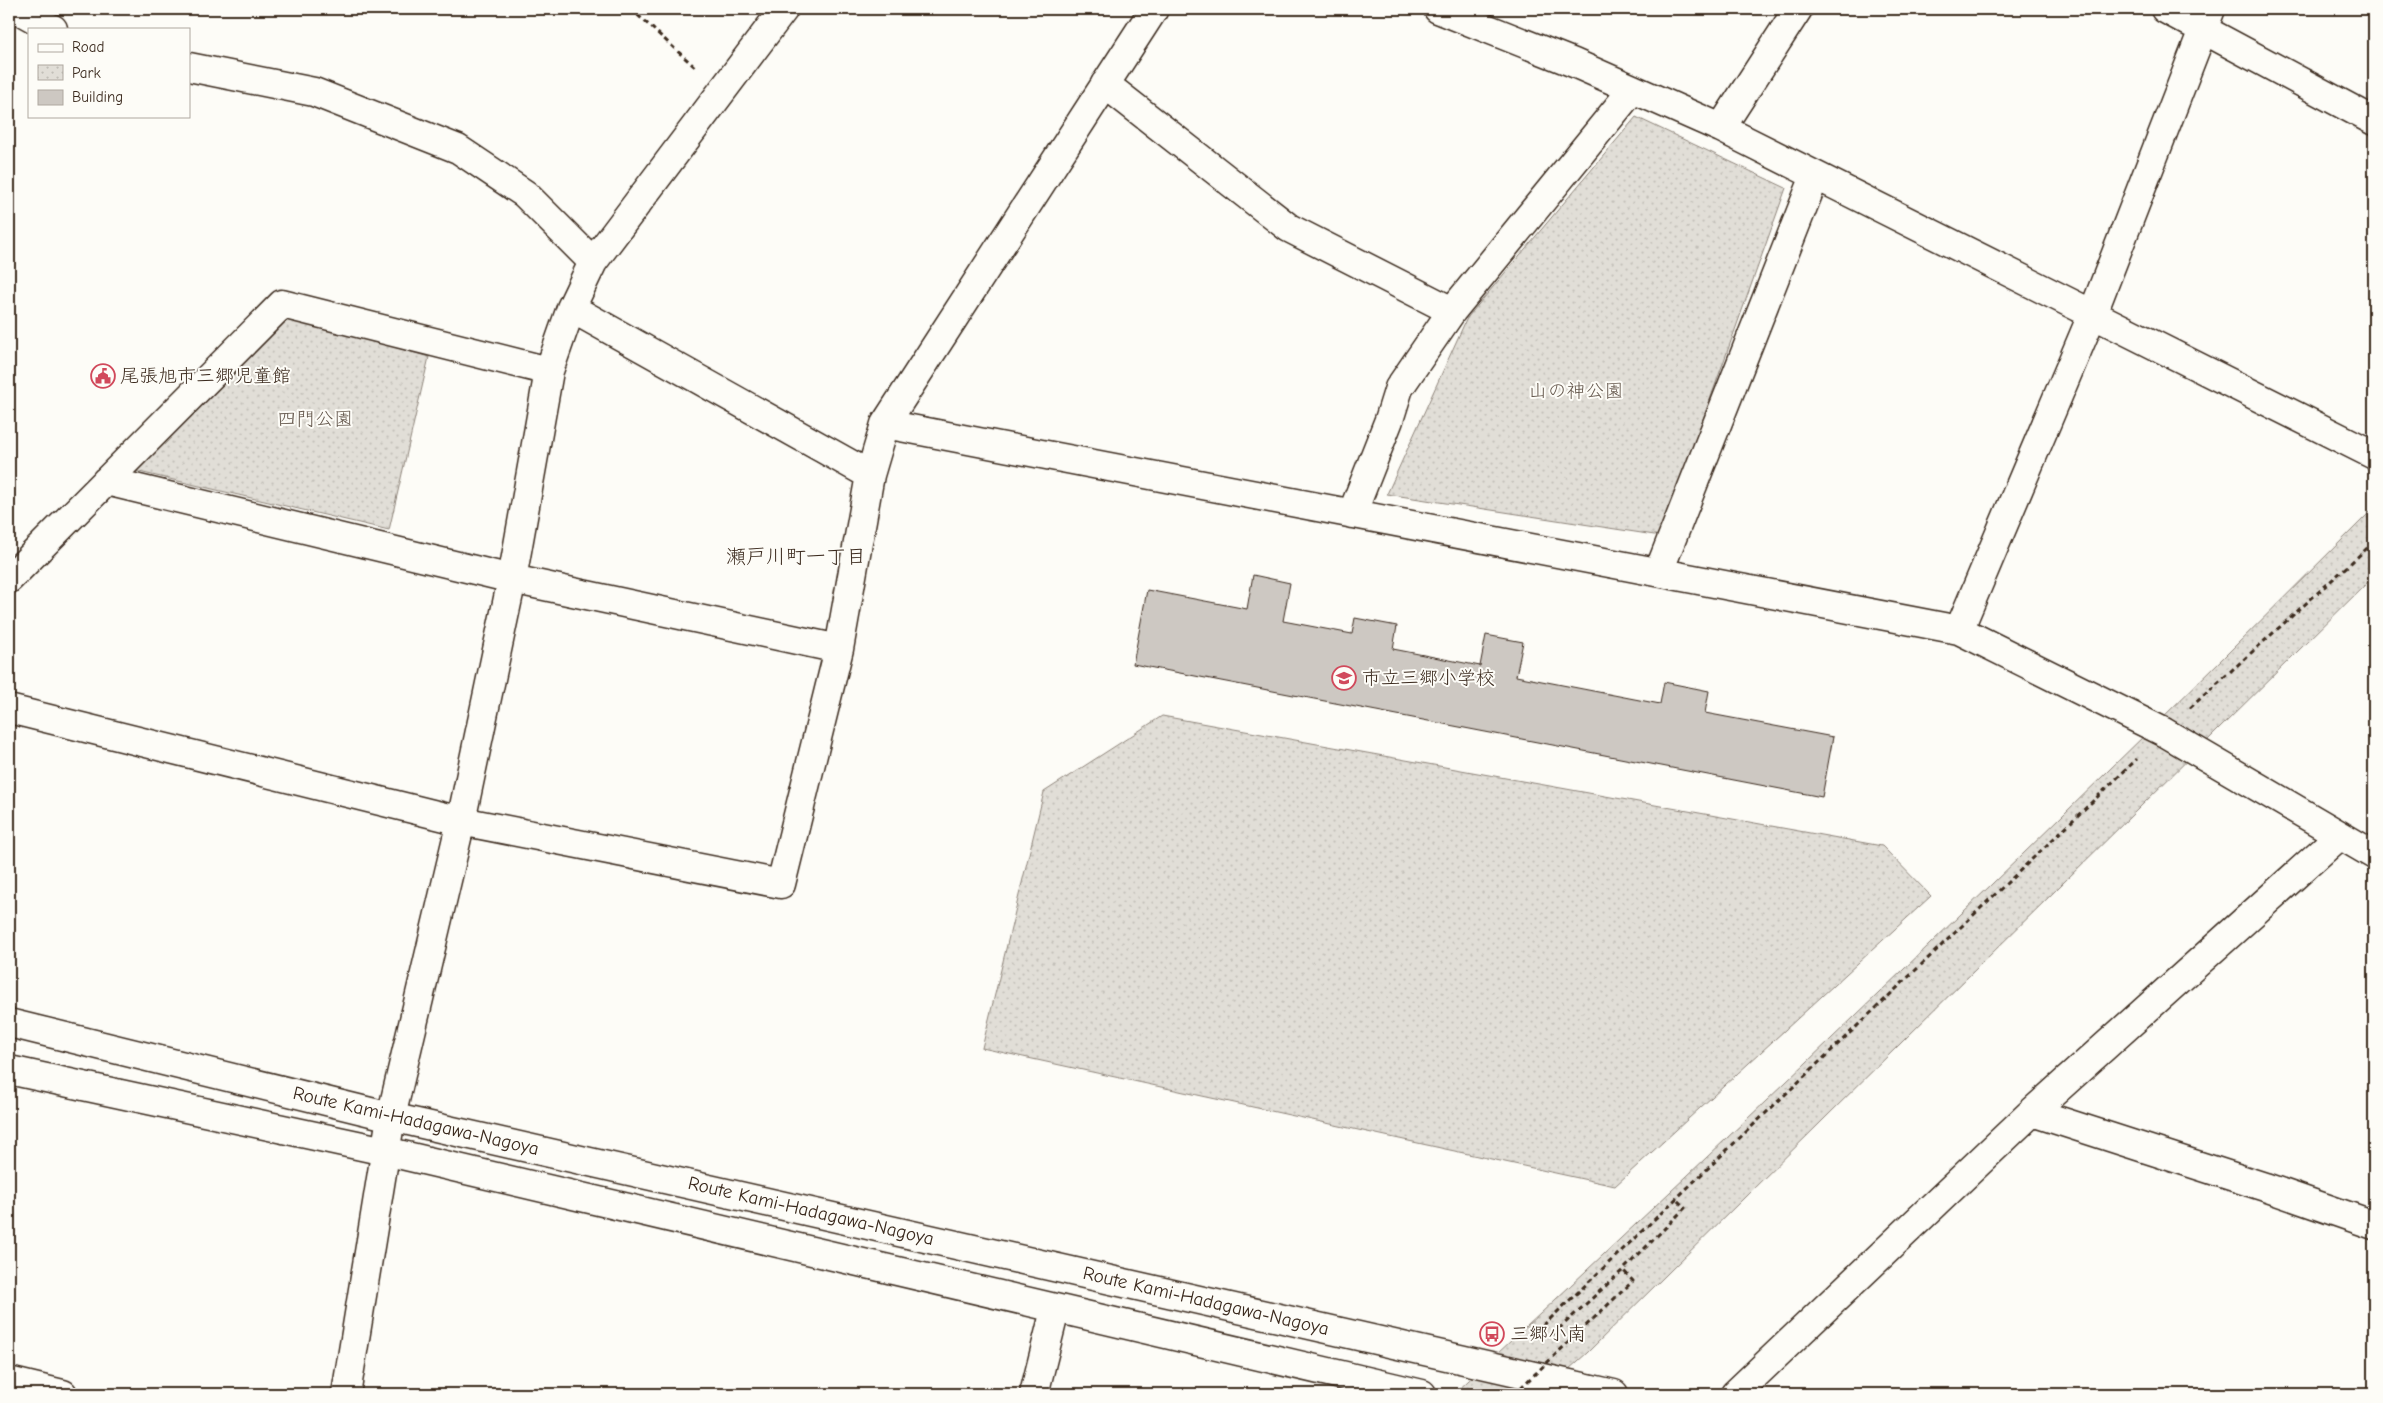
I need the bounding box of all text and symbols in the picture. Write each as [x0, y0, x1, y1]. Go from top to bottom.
legend [28, 28, 190, 118]
text: Road [72, 38, 104, 56]
text: Park [72, 64, 101, 82]
text: Building [72, 88, 123, 106]
public building icon: 尾張旭市三郷児童館 [90, 363, 116, 389]
place label: 尾張旭市三郷児童館 [120, 365, 291, 387]
park label: 山の神公園 [1528, 380, 1624, 402]
park label: 四門公園 [277, 408, 353, 430]
district label: 瀬戸川町一丁目 [726, 545, 866, 568]
school or university icon: 市立三郷小学校 [1331, 665, 1357, 691]
place label: 市立三郷小学校 [1362, 667, 1495, 689]
street label: Route Kami-Hadagawa-Nagoya [291, 1082, 541, 1160]
street label: Route Kami-Hadagawa-Nagoya [686, 1172, 936, 1250]
street label: Route Kami-Hadagawa-Nagoya [1081, 1262, 1331, 1340]
bus stop icon: 三郷小南 [1479, 1321, 1505, 1347]
place label: 三郷小南 [1510, 1323, 1586, 1345]

